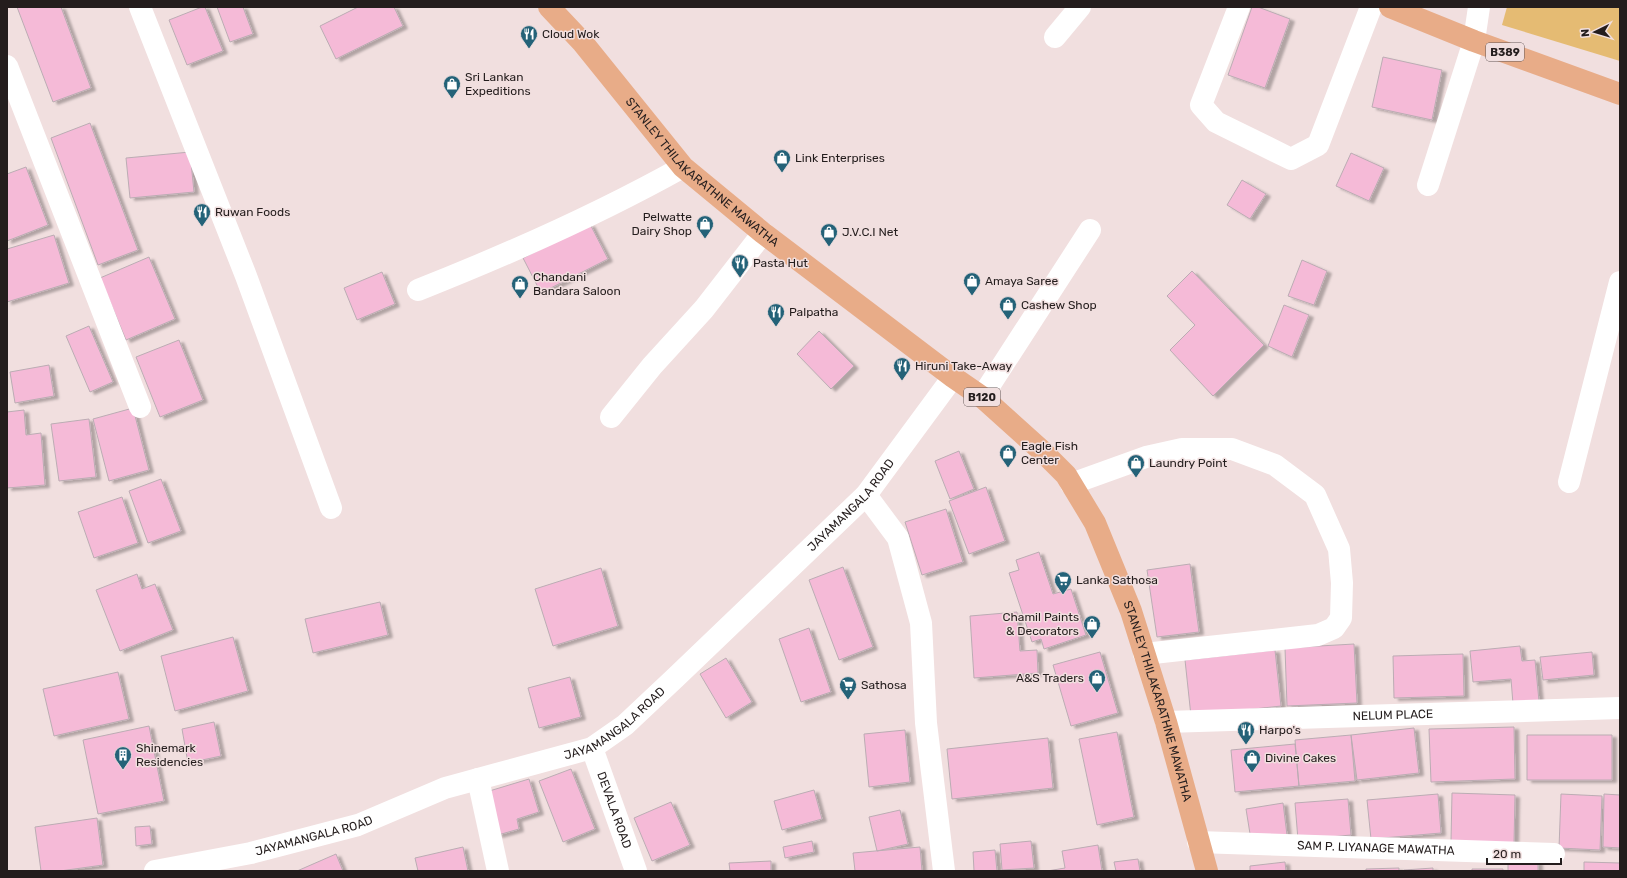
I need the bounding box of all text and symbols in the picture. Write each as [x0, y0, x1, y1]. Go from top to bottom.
north arrow [1575, 12, 1615, 52]
restaurant icon: Cloud Wok [519, 24, 539, 49]
place label: Cloud Wok [542, 27, 600, 41]
text: N [1579, 28, 1592, 37]
road number: B389 [1486, 43, 1524, 61]
place label: Sri Lankan Expeditions [465, 70, 531, 98]
shop icon: Sri Lankan Expeditions [442, 74, 462, 99]
street label: STANLEY THILAKARATHNE MAWATHA [623, 95, 782, 250]
shop icon: Link Enterprises [772, 148, 792, 173]
place label: Link Enterprises [795, 151, 885, 165]
restaurant icon: Ruwan Foods [192, 202, 212, 227]
place label: Ruwan Foods [215, 205, 290, 219]
place label: Pelwatte Dairy Shop [632, 210, 692, 238]
shop icon: Pelwatte Dairy Shop [695, 214, 715, 239]
shop icon: J.V.C.I Net [819, 222, 839, 247]
place label: J.V.C.I Net [842, 225, 898, 239]
restaurant icon: Pasta Hut [730, 253, 750, 278]
place label: Pasta Hut [753, 256, 808, 270]
place label: Chandani Bandara Saloon [533, 270, 621, 298]
shop icon: Amaya Saree [962, 271, 982, 296]
shop icon: Chandani Bandara Saloon [510, 274, 530, 299]
place label: Amaya Saree [985, 274, 1058, 288]
shop icon: Cashew Shop [998, 295, 1018, 320]
place label: Cashew Shop [1021, 298, 1097, 312]
restaurant icon: Palpatha [766, 302, 786, 327]
place label: Palpatha [789, 305, 838, 319]
restaurant icon: Hiruni Take-Away [892, 356, 912, 381]
place label: Hiruni Take-Away [915, 359, 1012, 373]
road number: B120 [964, 388, 1000, 406]
place label: Eagle Fish Center [1021, 439, 1078, 467]
shop icon: Eagle Fish Center [998, 443, 1018, 468]
shop icon: Laundry Point [1126, 453, 1146, 478]
street label: JAYAMANGALA ROAD [805, 456, 897, 554]
place label: Laundry Point [1149, 456, 1227, 470]
supermarket icon: Lanka Sathosa [1053, 570, 1073, 595]
place label: Lanka Sathosa [1076, 573, 1158, 587]
street label: STANLEY THILAKARATHNE MAWATHA [1121, 599, 1195, 803]
place label: Chamil Paints & Decorators [1003, 610, 1079, 638]
shop icon: Chamil Paints & Decorators [1082, 614, 1102, 639]
shop icon: A&S Traders [1087, 668, 1107, 693]
place label: A&S Traders [1016, 671, 1084, 685]
supermarket icon: Sathosa [838, 675, 858, 700]
place label: Sathosa [861, 678, 907, 692]
street label: JAYAMANGALA ROAD [562, 684, 668, 762]
street label: NELUM PLACE [1352, 707, 1433, 723]
restaurant icon: Harpo's [1236, 720, 1256, 745]
place label: Harpo's [1259, 723, 1301, 737]
place label: Shinemark Residencies [136, 741, 203, 769]
building icon: Shinemark Residencies [113, 745, 133, 770]
shop icon: Divine Cakes [1242, 748, 1262, 773]
place label: Divine Cakes [1265, 751, 1336, 765]
street label: DEVALA ROAD [594, 770, 634, 850]
street label: JAYAMANGALA ROAD [254, 813, 375, 859]
street label: SAM P. LIYANAGE MAWATHA [1297, 838, 1455, 858]
scale bar [1487, 840, 1561, 866]
text: 20 m [1493, 847, 1521, 861]

